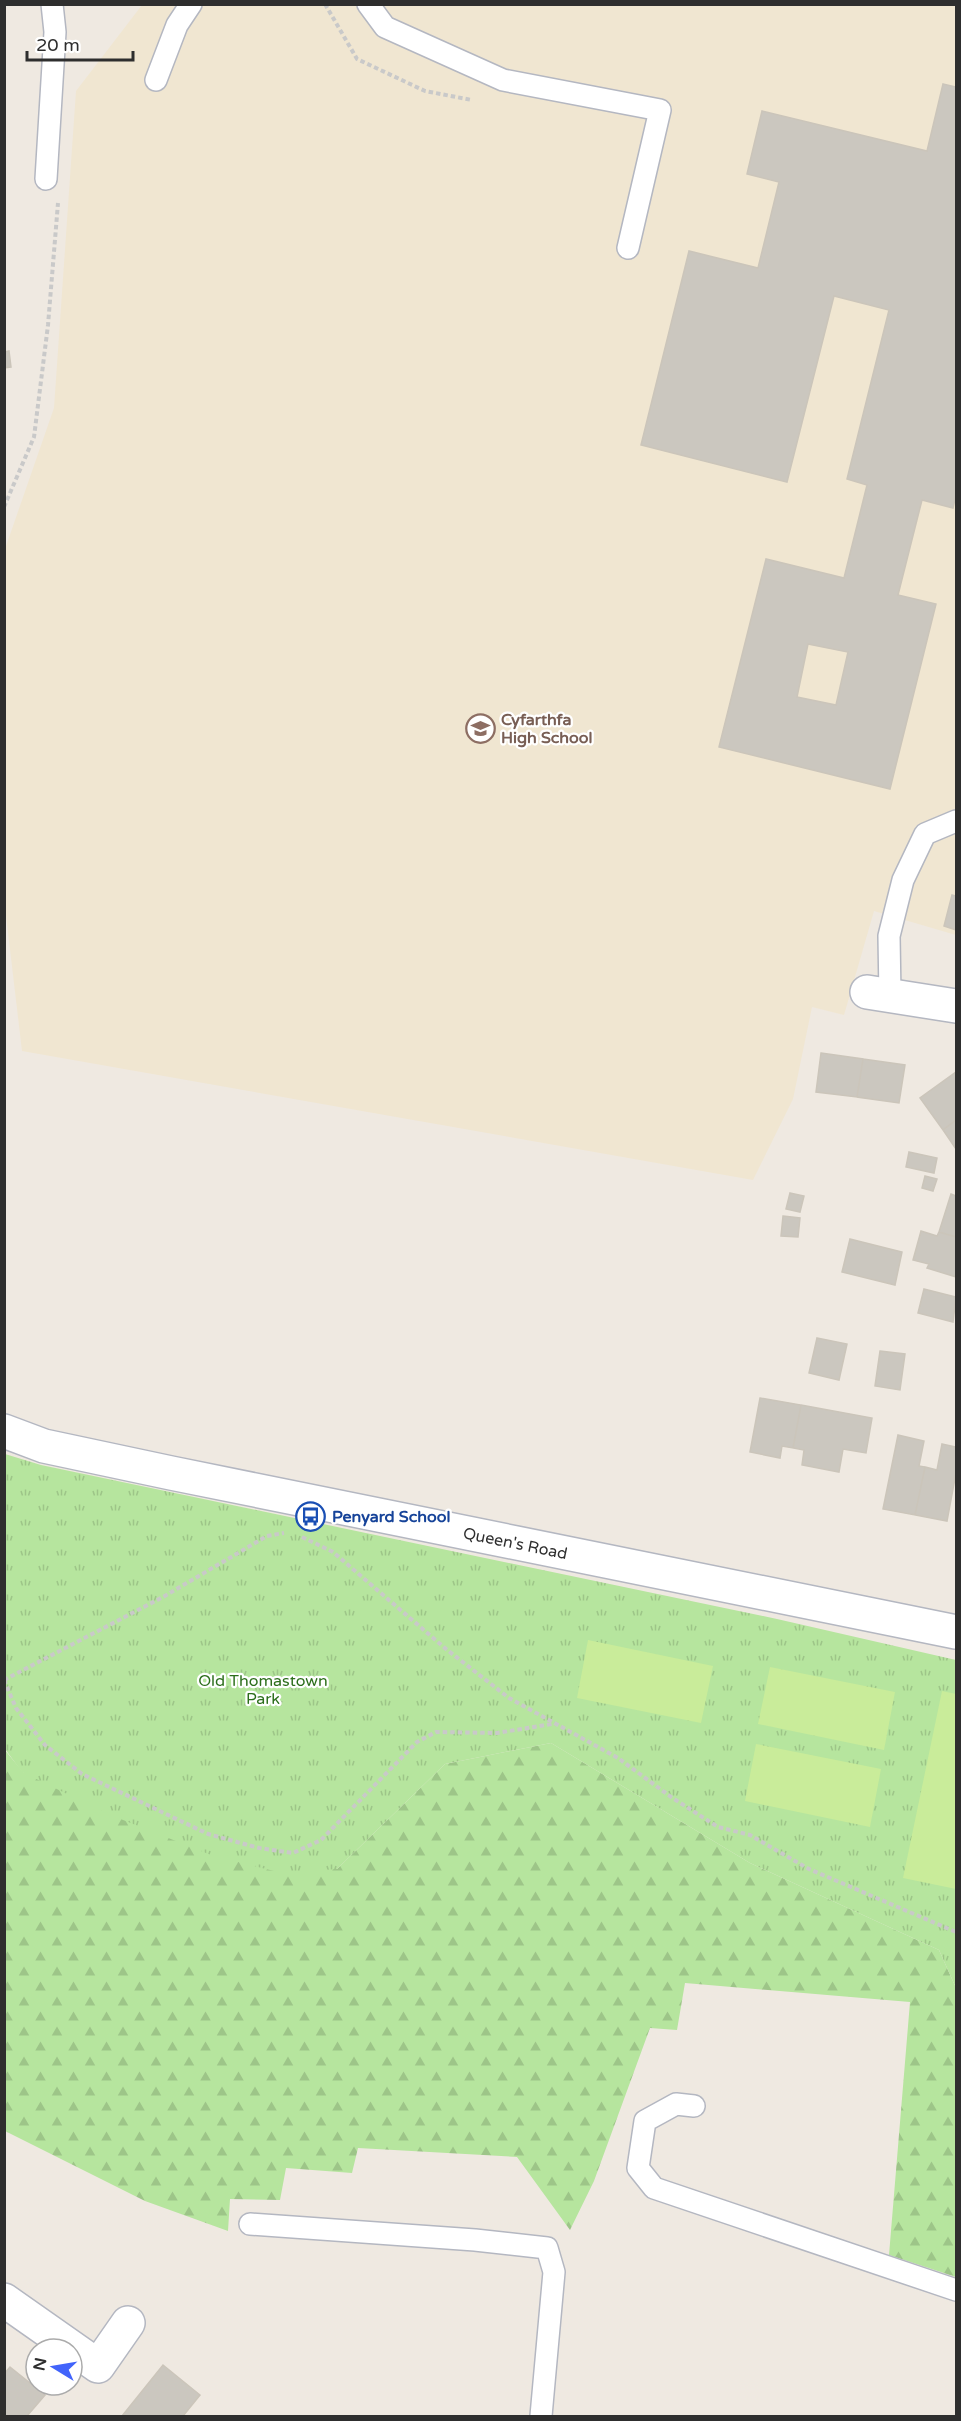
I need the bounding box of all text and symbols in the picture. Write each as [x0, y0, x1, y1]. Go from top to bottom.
scale bar [27, 24, 134, 62]
text: 20 m [36, 34, 80, 56]
place label: Cyfarthfa High School [501, 710, 592, 748]
school or university icon: Cyfarthfa High School [464, 712, 496, 744]
bus stop icon: Penyard School [295, 1500, 327, 1532]
place label: Penyard School [332, 1507, 450, 1527]
street label: Queen's Road [461, 1523, 569, 1564]
park label: Old Thomastown Park [198, 1671, 328, 1709]
north arrow [24, 2337, 84, 2397]
text: N [29, 2356, 51, 2373]

